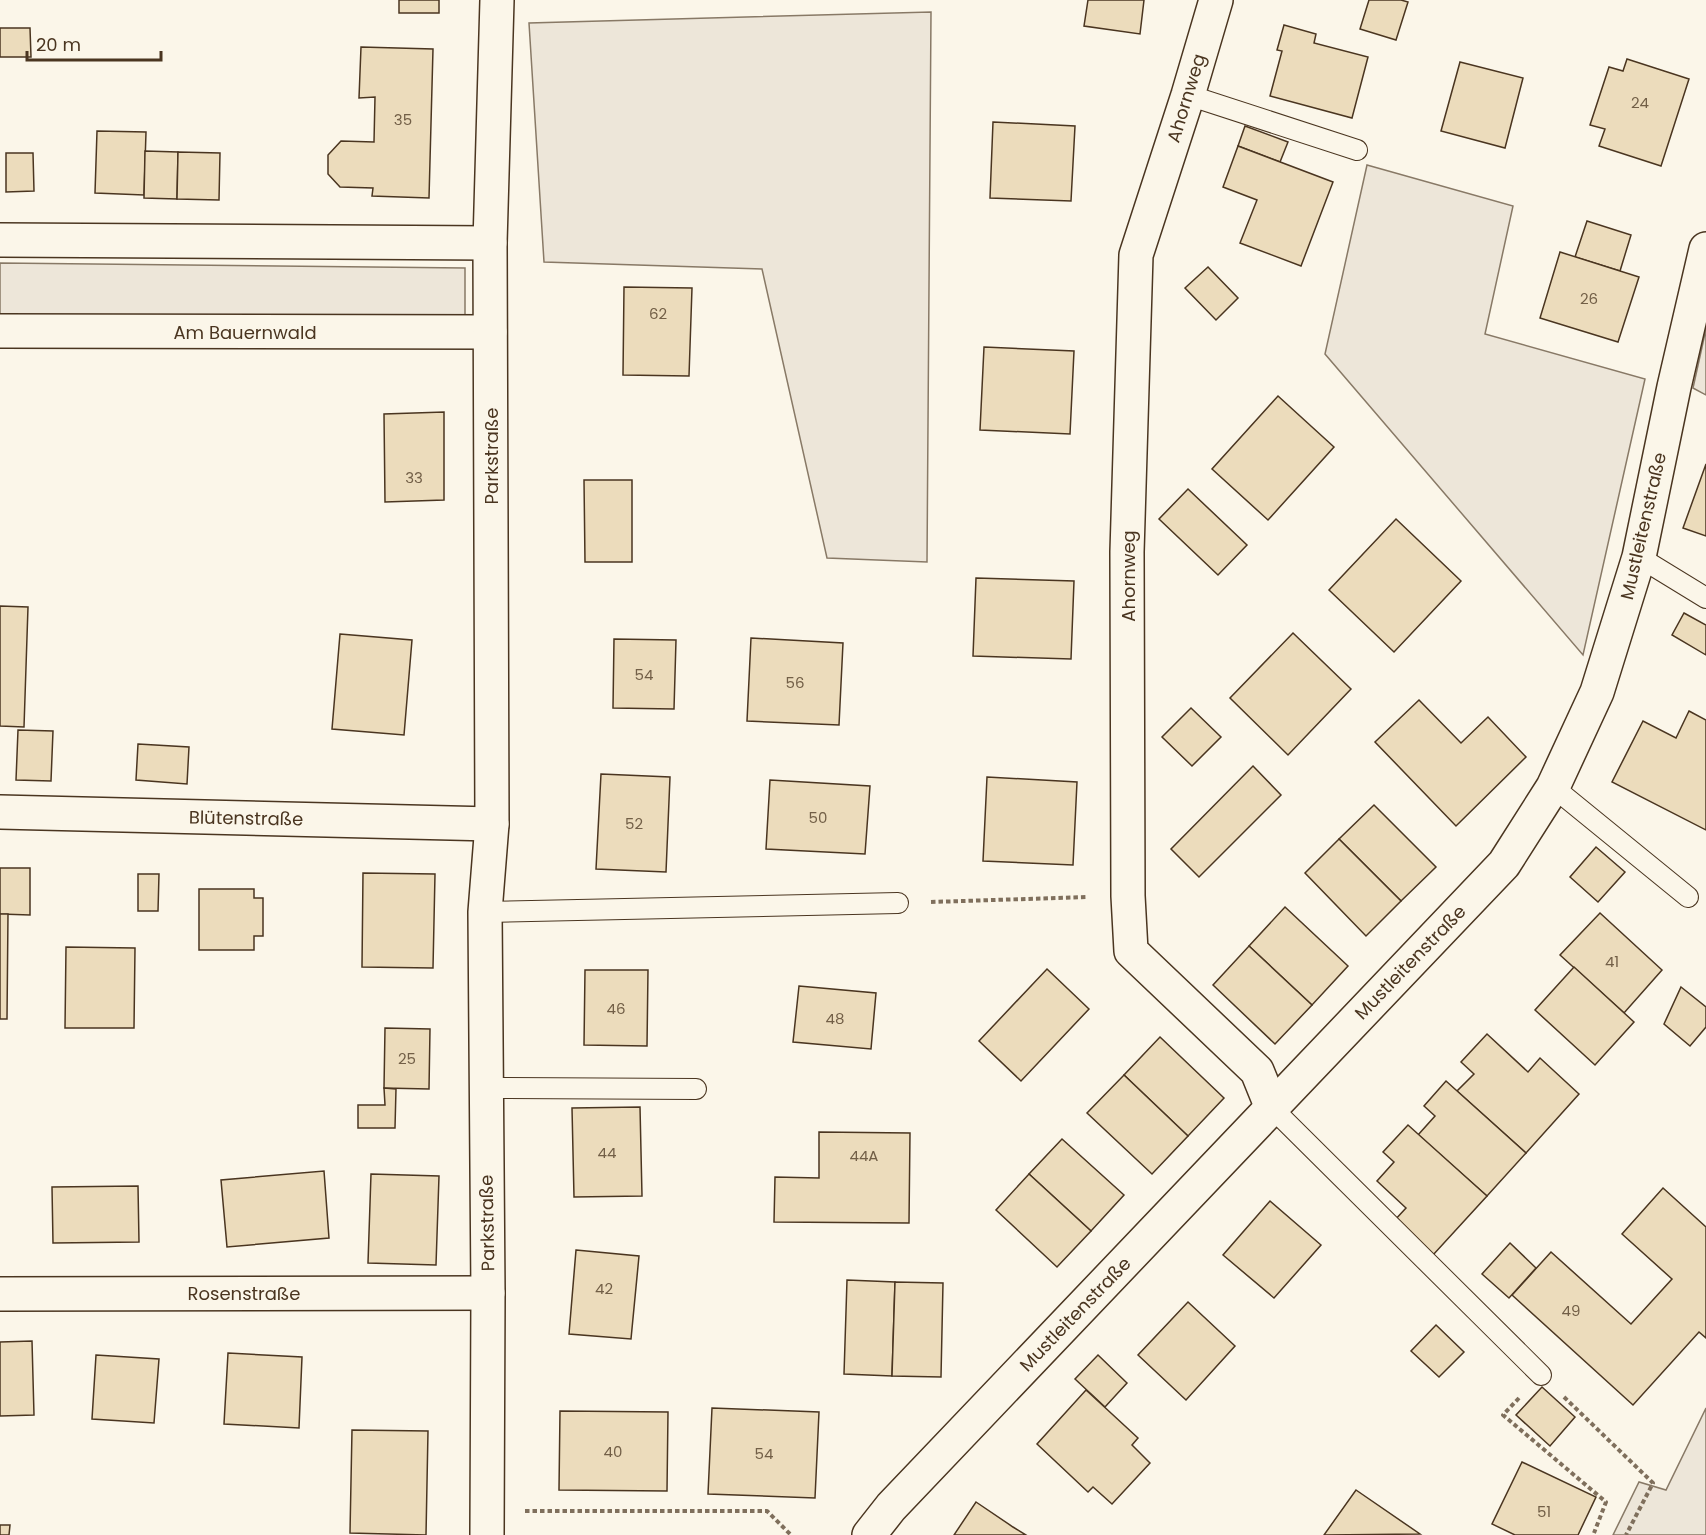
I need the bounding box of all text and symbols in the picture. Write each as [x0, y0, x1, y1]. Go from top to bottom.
scale bar [27, 24, 160, 62]
text: 20 m [36, 32, 81, 57]
street label: Ahornweg [1161, 51, 1211, 145]
house number: 24 [1631, 92, 1649, 113]
house number: 35 [394, 109, 412, 130]
house number: 26 [1580, 288, 1598, 309]
house number: 62 [649, 303, 667, 324]
street label: Am Bauernwald [173, 320, 317, 345]
street label: Parkstraße [479, 408, 504, 504]
street label: Mustleitenstraße [1614, 450, 1672, 602]
house number: 33 [405, 467, 423, 488]
street label: Ahornweg [1116, 530, 1141, 622]
house number: 54 [635, 664, 653, 685]
house number: 56 [786, 672, 804, 693]
street label: Blütenstraße [189, 805, 303, 831]
house number: 50 [809, 807, 827, 828]
house number: 52 [625, 813, 643, 834]
street label: Mustleitenstraße [1349, 899, 1471, 1025]
house number: 41 [1605, 951, 1619, 972]
house number: 46 [607, 998, 625, 1019]
house number: 48 [826, 1008, 844, 1029]
house number: 25 [398, 1048, 416, 1069]
house number: 44 [598, 1142, 616, 1163]
house number: 44A [850, 1145, 878, 1166]
street label: Parkstraße [474, 1174, 500, 1272]
street label: Mustleitenstraße [1014, 1251, 1136, 1377]
house number: 42 [595, 1278, 613, 1299]
street label: Rosenstraße [188, 1281, 300, 1306]
house number: 49 [1562, 1300, 1580, 1321]
house number: 40 [604, 1441, 622, 1462]
house number: 54 [755, 1443, 773, 1464]
house number: 51 [1537, 1501, 1551, 1522]

